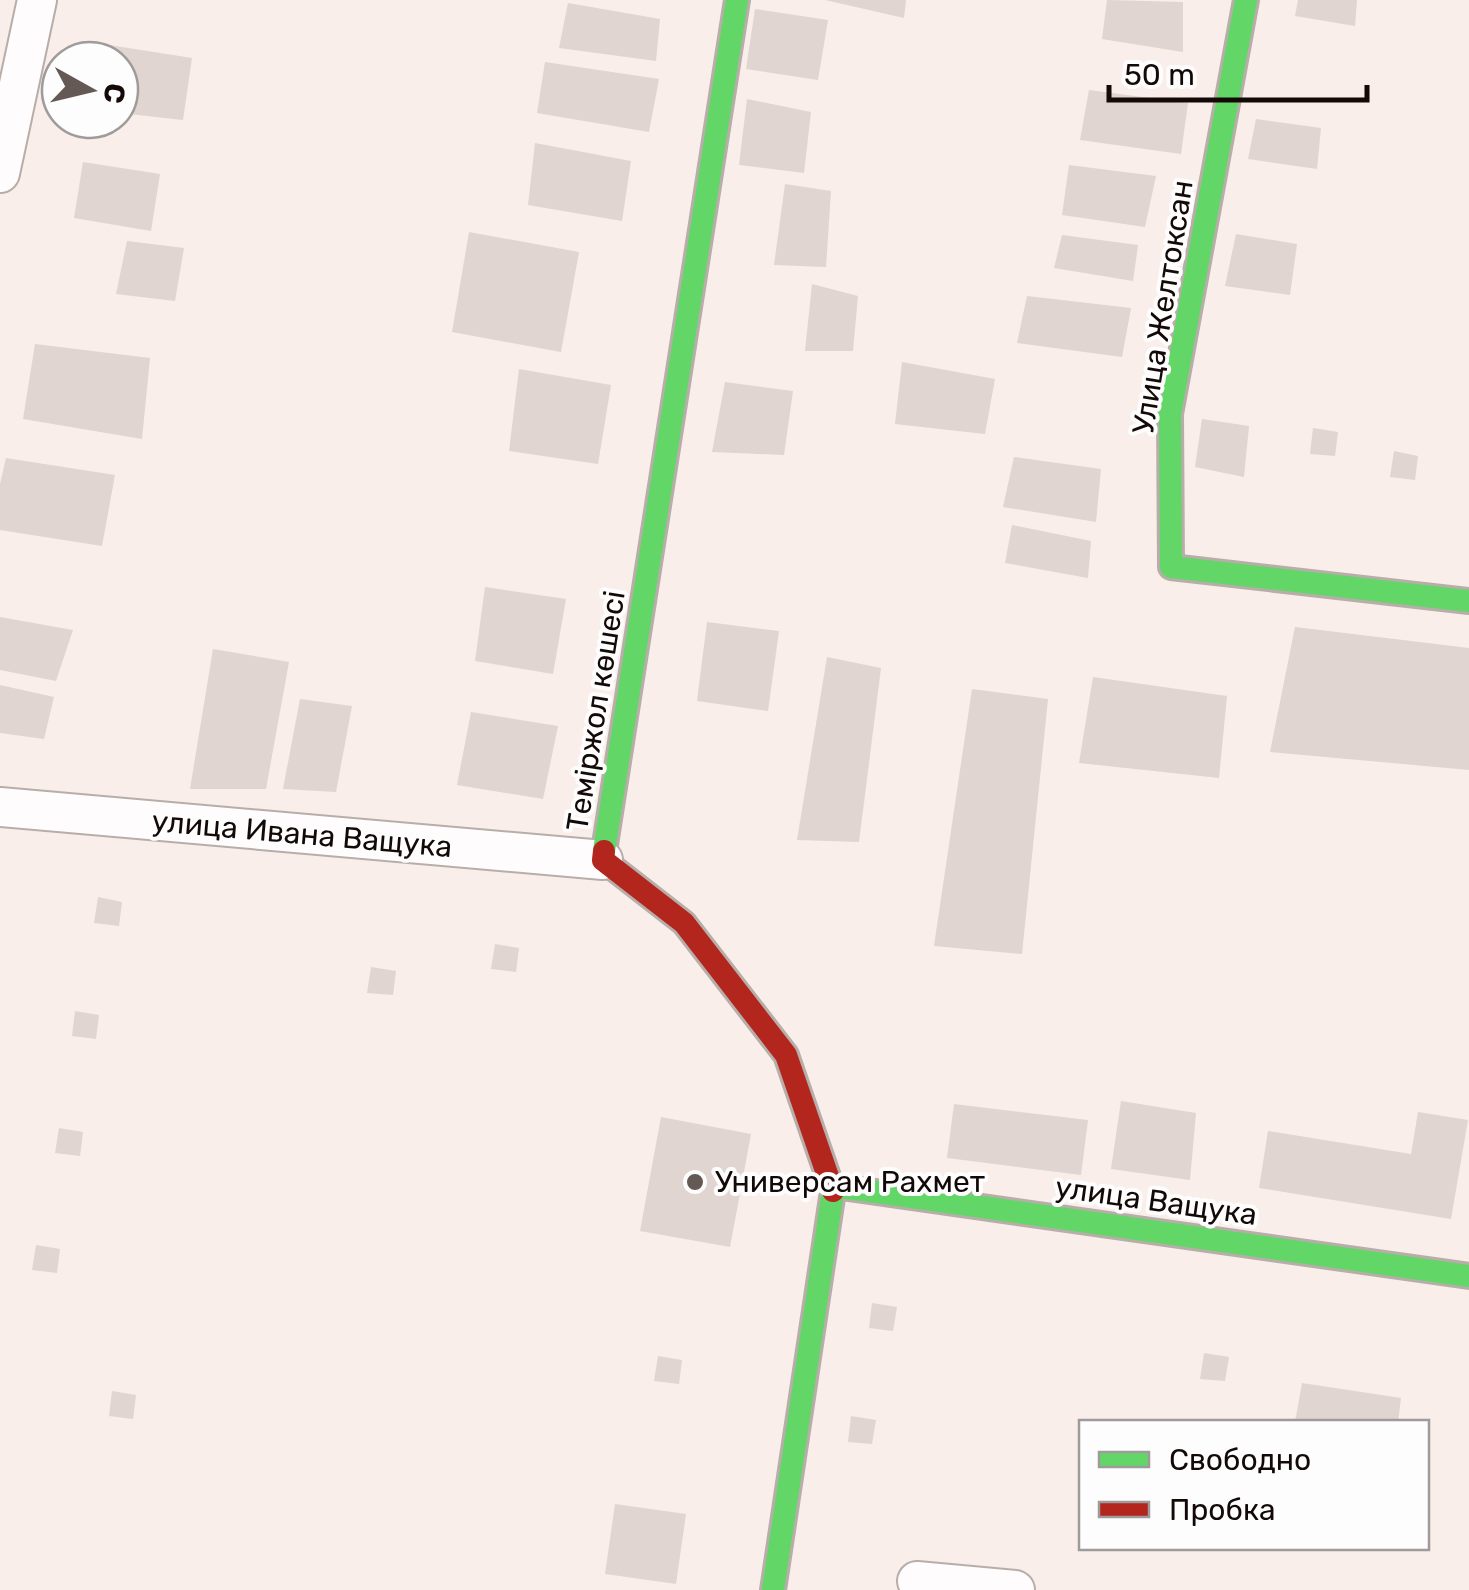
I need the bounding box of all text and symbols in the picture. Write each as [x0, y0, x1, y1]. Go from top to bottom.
north arrow [40, 40, 140, 140]
scale bar [1109, 40, 1366, 102]
text: 50 m [1124, 57, 1195, 93]
text: С [97, 81, 132, 105]
street label: Улица Желтоксан [1125, 177, 1201, 437]
street label: Теміржол көшесі [559, 588, 633, 834]
street label: улица Ивана Ващука [150, 803, 454, 865]
place label: Универсам Рахмет [715, 1164, 985, 1200]
street label: улица Ващука [1053, 1169, 1259, 1233]
marker: Универсам Рахмет [684, 1171, 706, 1193]
legend [1079, 1420, 1429, 1550]
text: Свободно [1169, 1442, 1311, 1478]
text: Пробка [1169, 1492, 1276, 1528]

